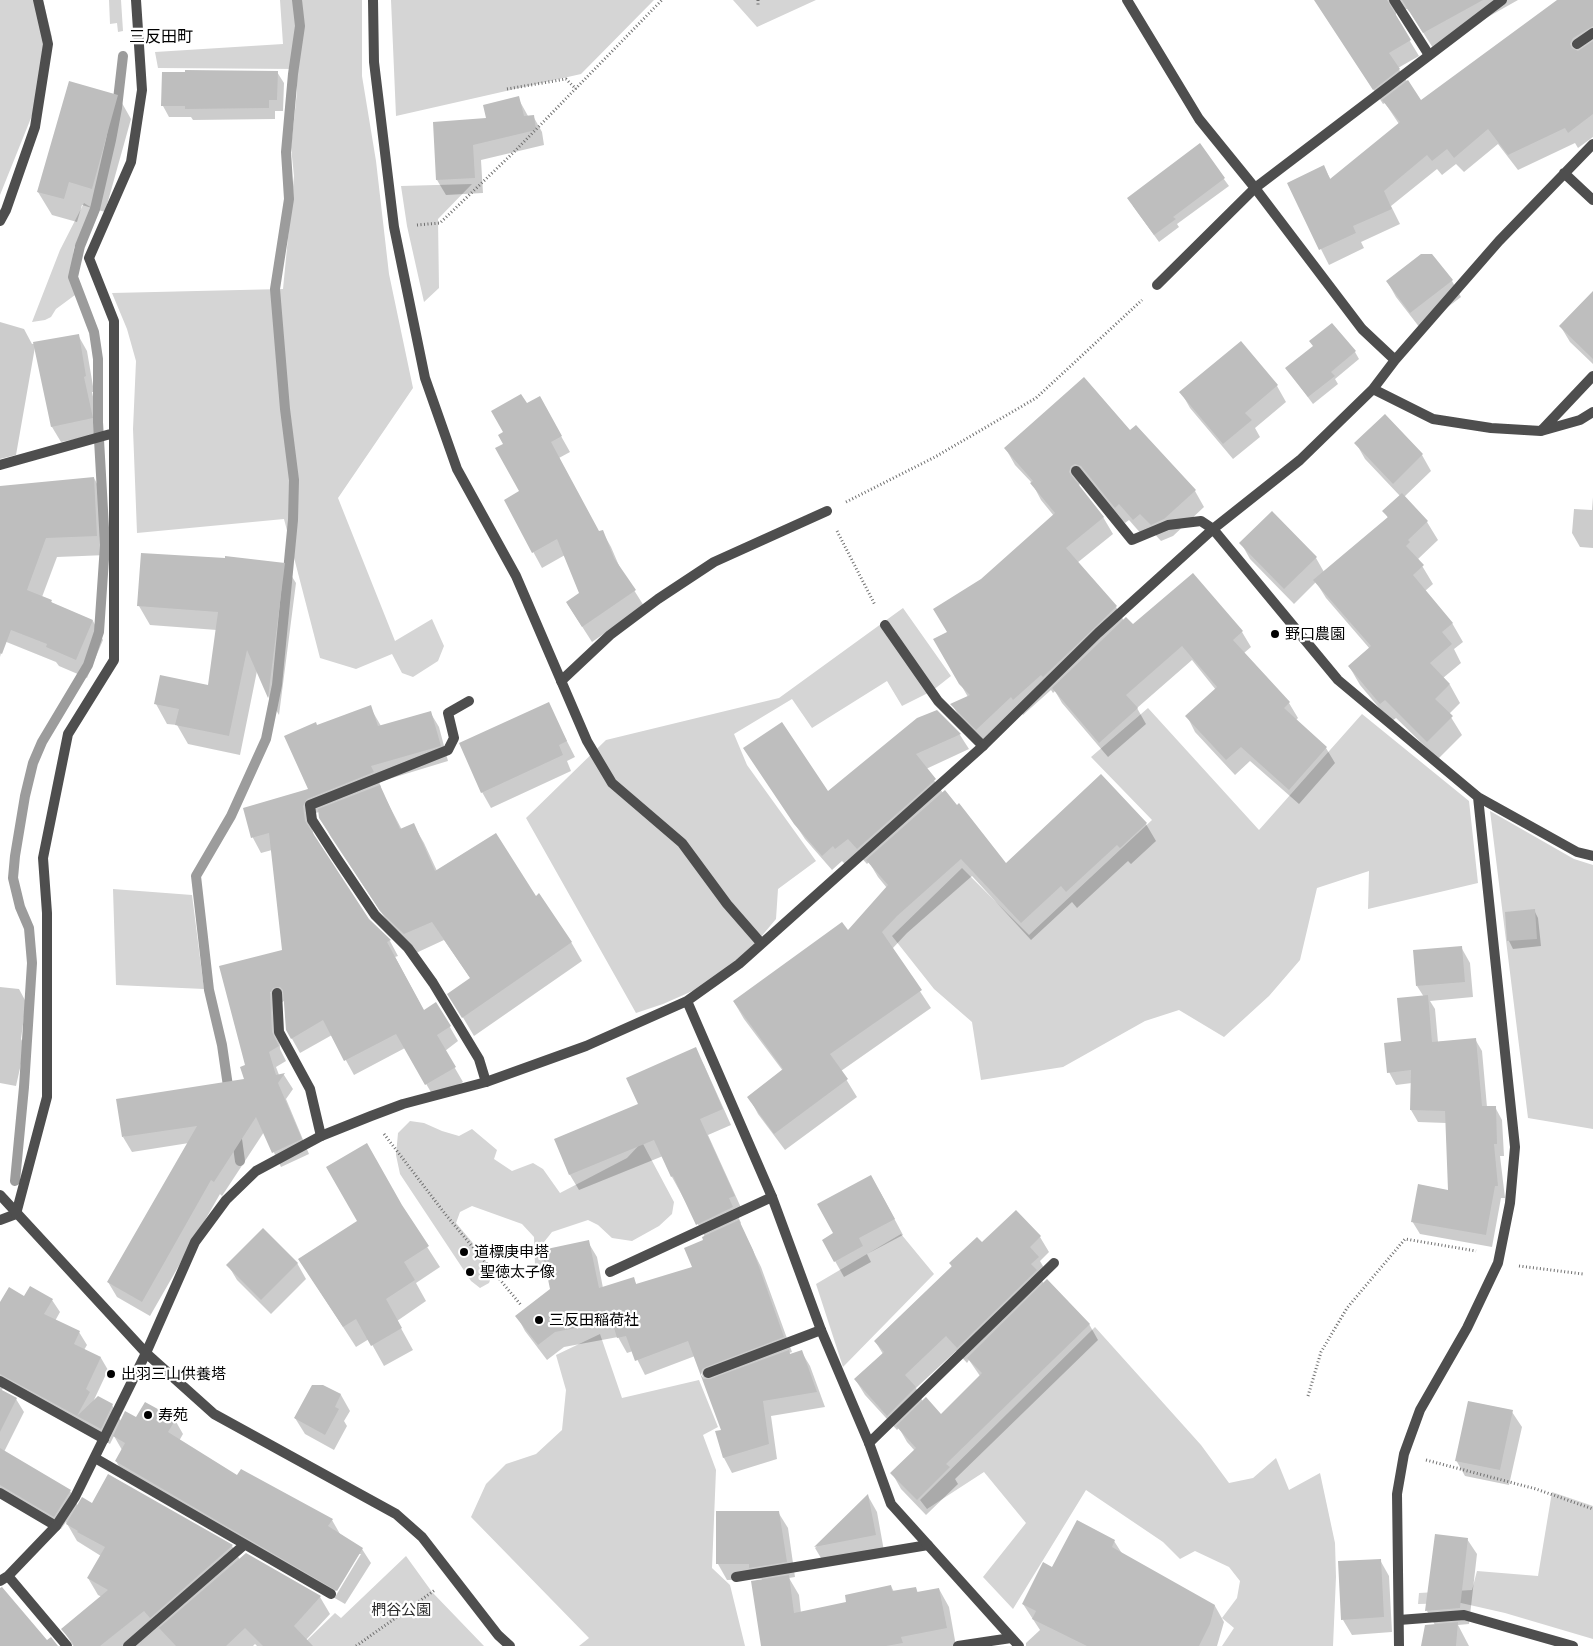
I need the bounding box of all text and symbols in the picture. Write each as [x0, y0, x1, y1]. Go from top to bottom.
district label: 三反田町 [129, 27, 193, 47]
place label: 野口農園 [1285, 625, 1345, 643]
marker: 野口農園 [1269, 628, 1281, 640]
place label: 道標庚申塔 [474, 1243, 549, 1261]
marker: 道標庚申塔 [458, 1246, 470, 1258]
place label: 聖徳太子像 [480, 1263, 555, 1281]
marker: 聖徳太子像 [464, 1266, 476, 1278]
place label: 三反田稲荷社 [549, 1311, 639, 1329]
marker: 三反田稲荷社 [533, 1314, 545, 1326]
place label: 出羽三山供養塔 [121, 1365, 226, 1383]
marker: 出羽三山供養塔 [105, 1368, 117, 1380]
place label: 寿苑 [158, 1406, 188, 1424]
marker: 寿苑 [142, 1409, 154, 1421]
park label: 椚谷公園 [371, 1601, 431, 1619]

